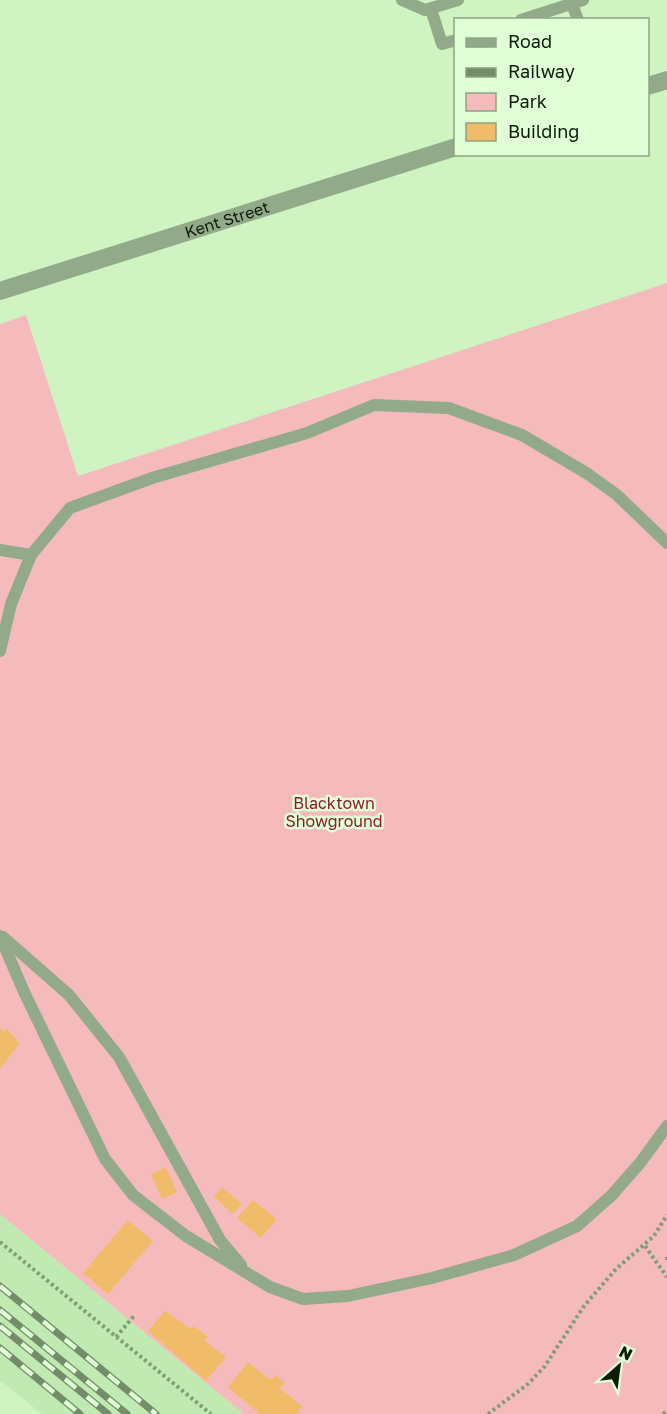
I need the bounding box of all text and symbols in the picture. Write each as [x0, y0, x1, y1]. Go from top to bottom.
legend [454, 18, 649, 156]
text: Road [508, 30, 552, 52]
text: Railway [508, 60, 575, 82]
text: Park [508, 90, 547, 112]
text: Building [508, 120, 579, 142]
street label: Kent Street [182, 197, 272, 242]
park label: Blacktown Showground [285, 793, 383, 831]
north arrow [589, 1336, 649, 1396]
text: N [616, 1341, 636, 1364]

